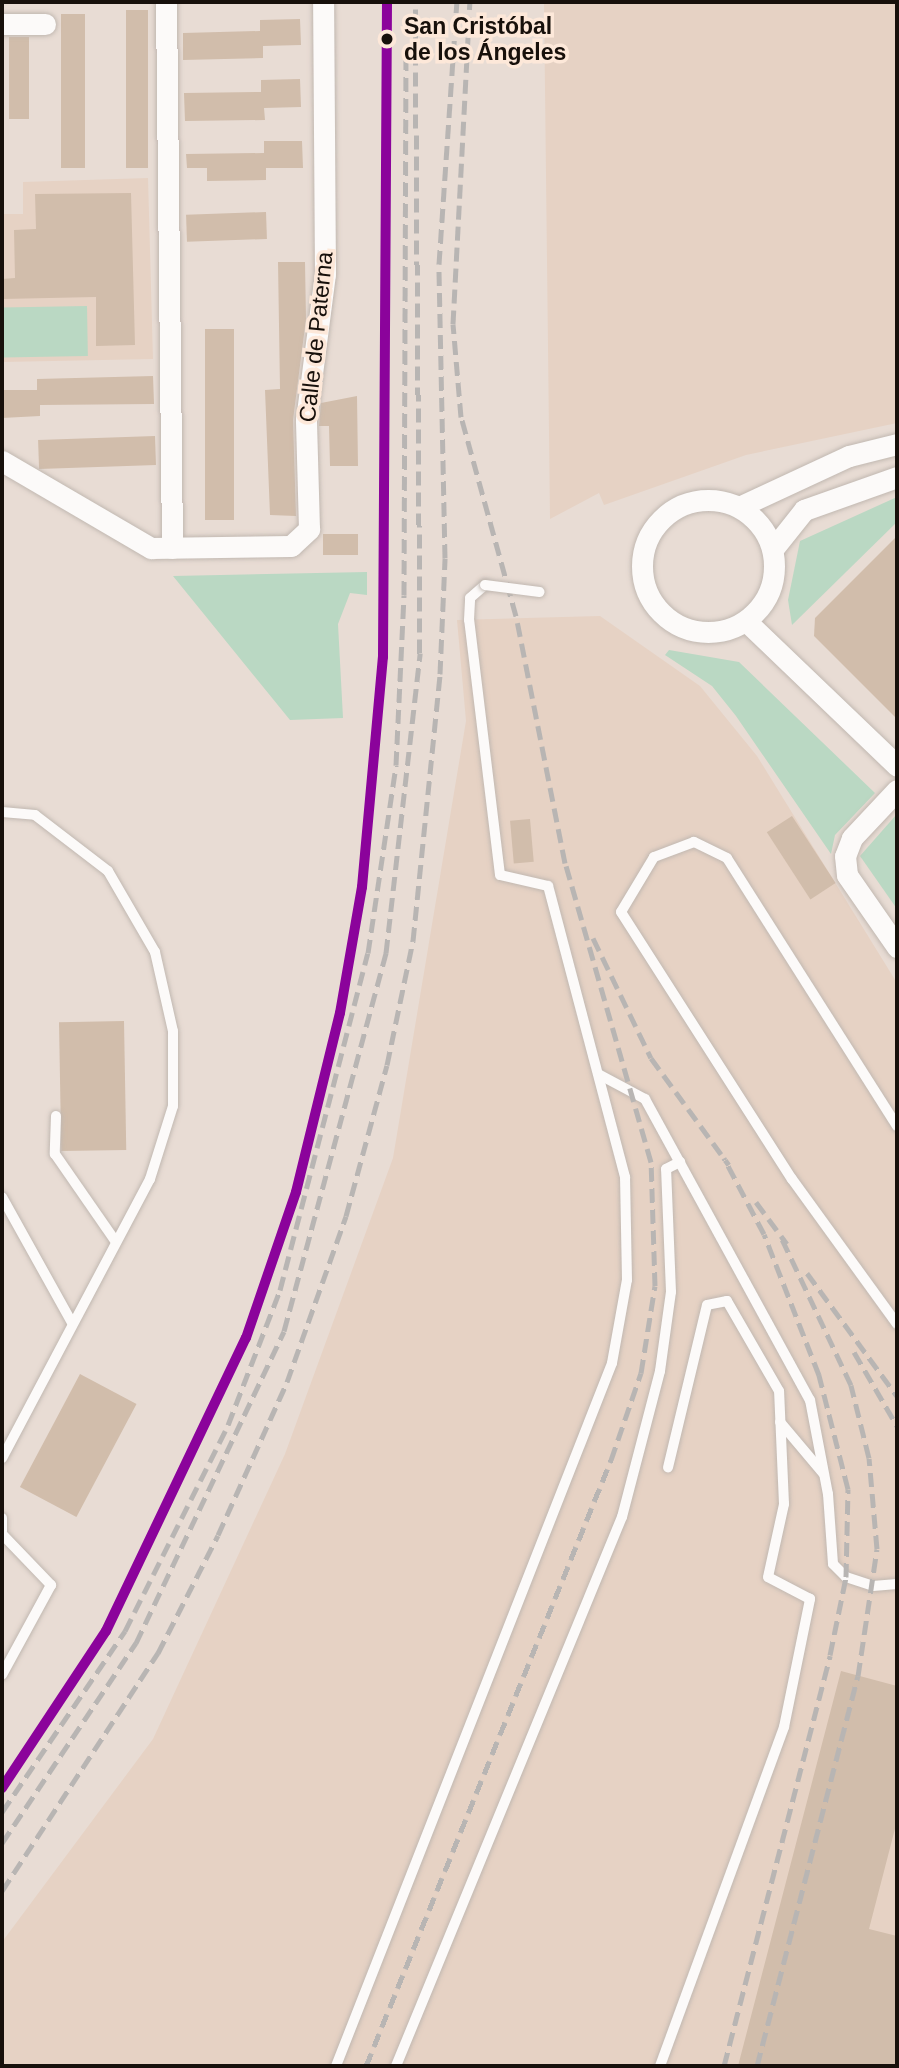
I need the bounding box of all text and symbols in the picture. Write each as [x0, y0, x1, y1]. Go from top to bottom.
place label: San Cristóbal de los Ángeles [404, 12, 566, 66]
marker: San Cristóbal de los Ángeles [376, 28, 398, 50]
street label: Calle de Paterna [293, 250, 339, 424]

